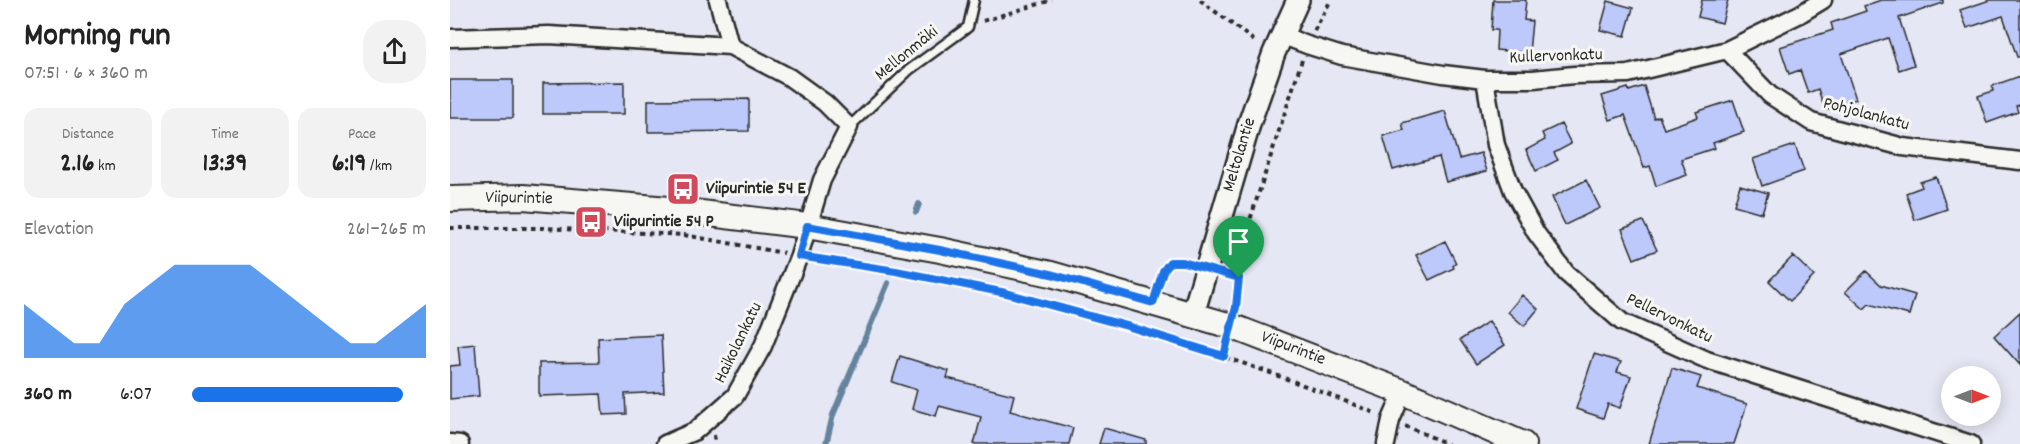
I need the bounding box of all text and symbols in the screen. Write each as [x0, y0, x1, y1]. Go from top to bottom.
text: Morning run [24, 14, 171, 61]
button: share [363, 20, 426, 83]
street label: Mellonmäki [870, 21, 944, 87]
street label: Kullervonkatu [1509, 43, 1603, 71]
text: 07:51 · 6 × 360 m [24, 60, 148, 88]
street label: Pohjolankatu [1820, 91, 1912, 139]
street label: Meltolantie [1217, 115, 1263, 195]
text: Distance [62, 123, 114, 146]
text: Time [211, 123, 239, 146]
text: Pace [348, 123, 376, 146]
text: 2.16 [60, 146, 94, 183]
text: 13:39 [202, 146, 248, 183]
text: 6:19 [332, 146, 366, 183]
text: km [94, 155, 116, 178]
text: /km [366, 155, 392, 178]
bus stop icon: Viipurintie 54 E [665, 171, 701, 207]
place label: Viipurintie 54 E [706, 177, 806, 202]
street label: Viipurintie [485, 186, 553, 212]
bus stop icon: Viipurintie 54 P [573, 204, 609, 240]
place label: Viipurintie 54 P [614, 210, 714, 235]
text: Elevation [24, 216, 94, 244]
text: 261–265 m [347, 216, 426, 244]
pin [1213, 216, 1264, 278]
icon: arrive [1222, 225, 1255, 258]
street label: Pellervonkatu [1622, 287, 1716, 351]
street label: Haikolankatu [709, 298, 769, 388]
street label: Viipurintie [1257, 325, 1329, 373]
north arrow [1941, 366, 2001, 426]
map controls [1941, 366, 2001, 426]
text: 360 m [24, 381, 72, 409]
text: 6:07 [120, 381, 152, 409]

